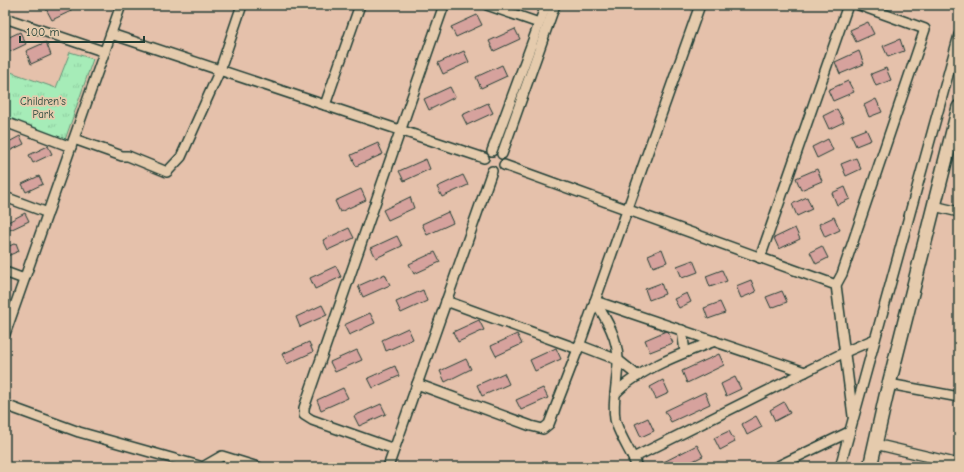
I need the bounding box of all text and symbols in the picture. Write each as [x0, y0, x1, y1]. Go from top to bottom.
scale bar [20, 18, 144, 44]
text: 100 m [26, 25, 59, 39]
park label: Children's Park [20, 95, 66, 121]

